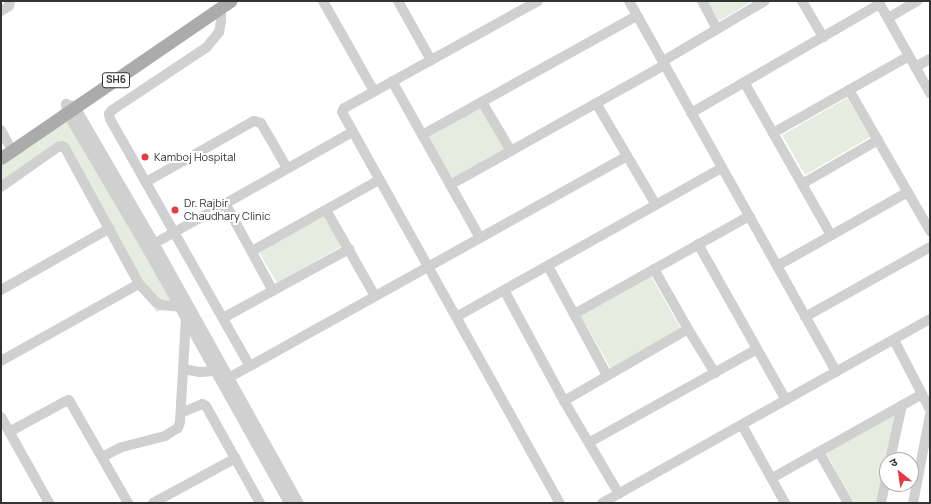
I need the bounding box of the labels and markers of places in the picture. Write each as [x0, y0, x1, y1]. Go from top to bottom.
place label: Kamboj Hospital [154, 150, 236, 164]
marker: Kamboj Hospital [139, 151, 151, 163]
place label: Dr. Rajbir Chaudhary Clinic [184, 197, 270, 223]
marker: Dr. Rajbir Chaudhary Clinic [169, 204, 181, 216]

